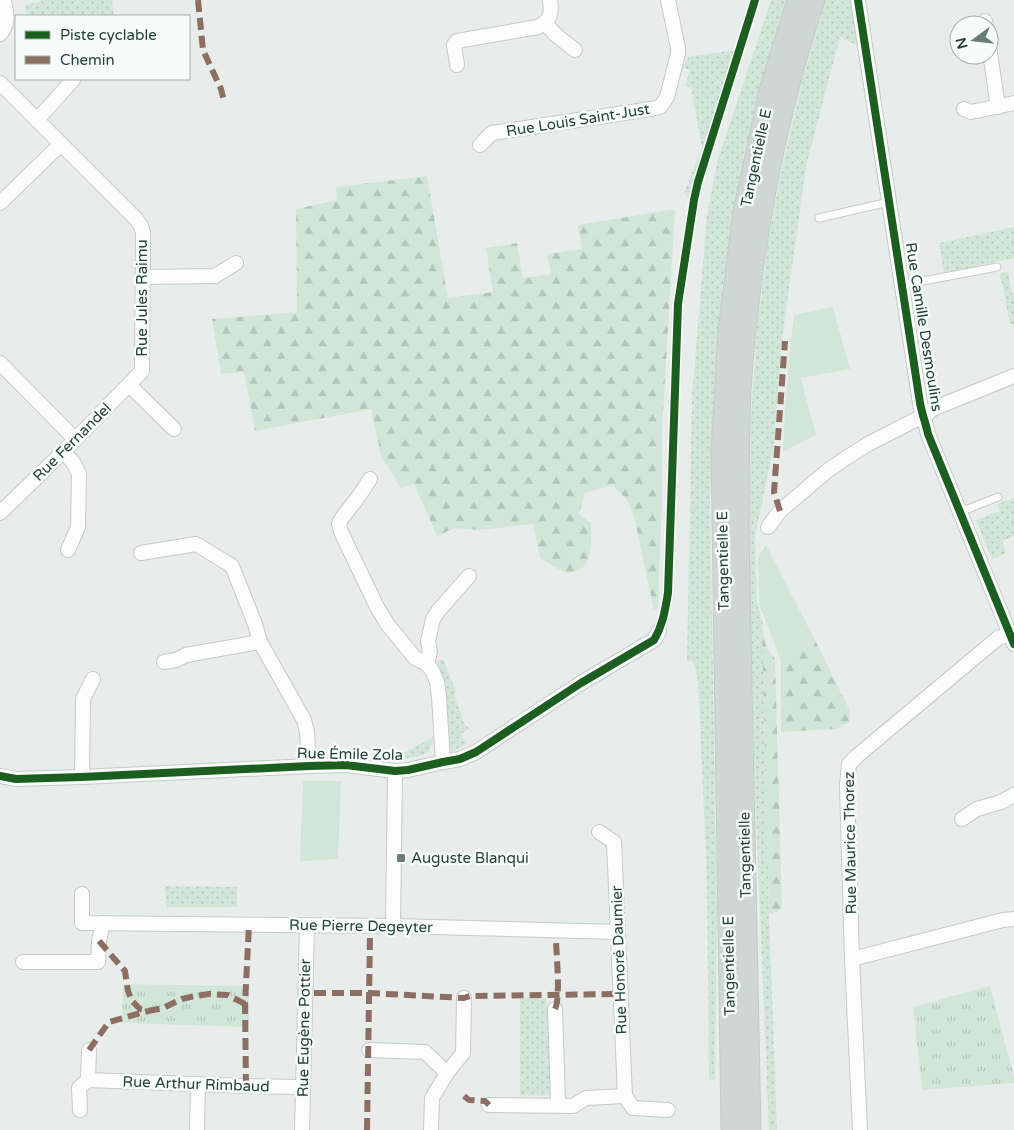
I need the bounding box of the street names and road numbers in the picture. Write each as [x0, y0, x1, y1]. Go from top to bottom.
street label: Rue Louis Saint-Just [505, 100, 651, 140]
street label: Tangentielle E [737, 107, 775, 209]
street label: Rue Jules Raimu [133, 239, 151, 357]
street label: Rue Camille Desmoulins [902, 241, 946, 413]
street label: Rue Fernandel [29, 399, 115, 485]
street label: Tangentielle E [713, 511, 733, 611]
street label: Rue Émile Zola [297, 744, 403, 764]
street label: Rue Maurice Thorez [840, 771, 860, 915]
street label: Tangentielle [735, 812, 755, 898]
street label: Rue Honoré Daumier [607, 885, 631, 1035]
street label: Rue Pierre Degeyter [289, 916, 433, 936]
street label: Tangentielle E [719, 916, 739, 1016]
street label: Rue Eugène Pottier [294, 958, 314, 1097]
street label: Rue Arthur Rimbaud [122, 1072, 270, 1096]

